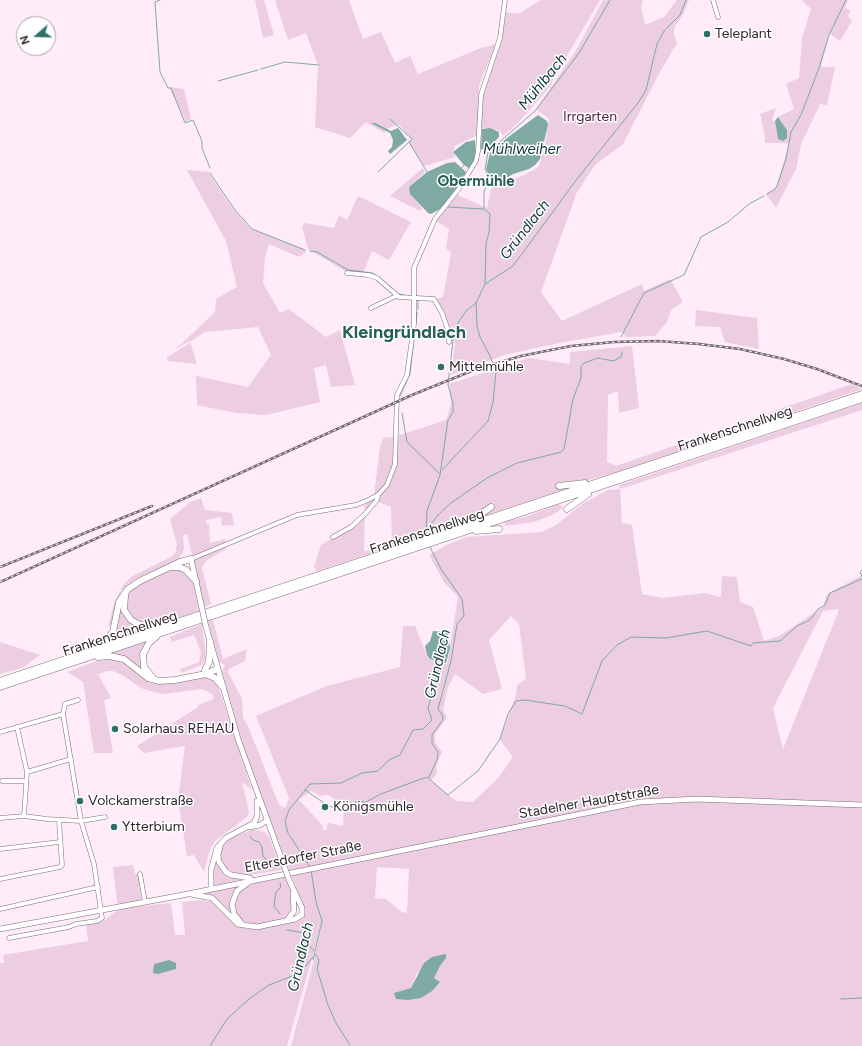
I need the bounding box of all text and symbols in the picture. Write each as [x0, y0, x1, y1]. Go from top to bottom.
north arrow [16, 16, 56, 56]
place label: Teleplant [715, 26, 772, 42]
marker: Teleplant [702, 29, 712, 39]
text: N [18, 34, 33, 46]
water label: Mühlbach [515, 50, 571, 114]
park label: Irrgarten [563, 109, 617, 125]
water label: Mühlweiher [483, 141, 561, 159]
district label: Obermühle [438, 173, 514, 191]
water label: Gründlach [496, 197, 554, 263]
district label: Kleingründlach [342, 322, 466, 344]
place label: Mittelmühle [449, 359, 524, 375]
marker: Mittelmühle [436, 362, 446, 372]
street label: Frankenschnellweg [676, 403, 794, 455]
street label: Frankenschnellweg [368, 506, 486, 558]
street label: Frankenschnellweg [61, 608, 179, 660]
water label: Gründlach [421, 628, 455, 700]
place label: Solarhaus REHAU [123, 721, 234, 737]
marker: Solarhaus REHAU [110, 724, 120, 734]
street label: Stadelner Hauptstraße [518, 781, 660, 823]
place label: Volckamerstraße [88, 793, 193, 809]
marker: Volckamerstraße [75, 796, 85, 806]
place label: Königsmühle [333, 799, 414, 815]
marker: Königsmühle [320, 802, 330, 812]
place label: Ytterbium [122, 819, 185, 835]
marker: Ytterbium [109, 822, 119, 832]
street label: Eltersdorfer Straße [243, 837, 363, 877]
water label: Gründlach [284, 921, 318, 993]

